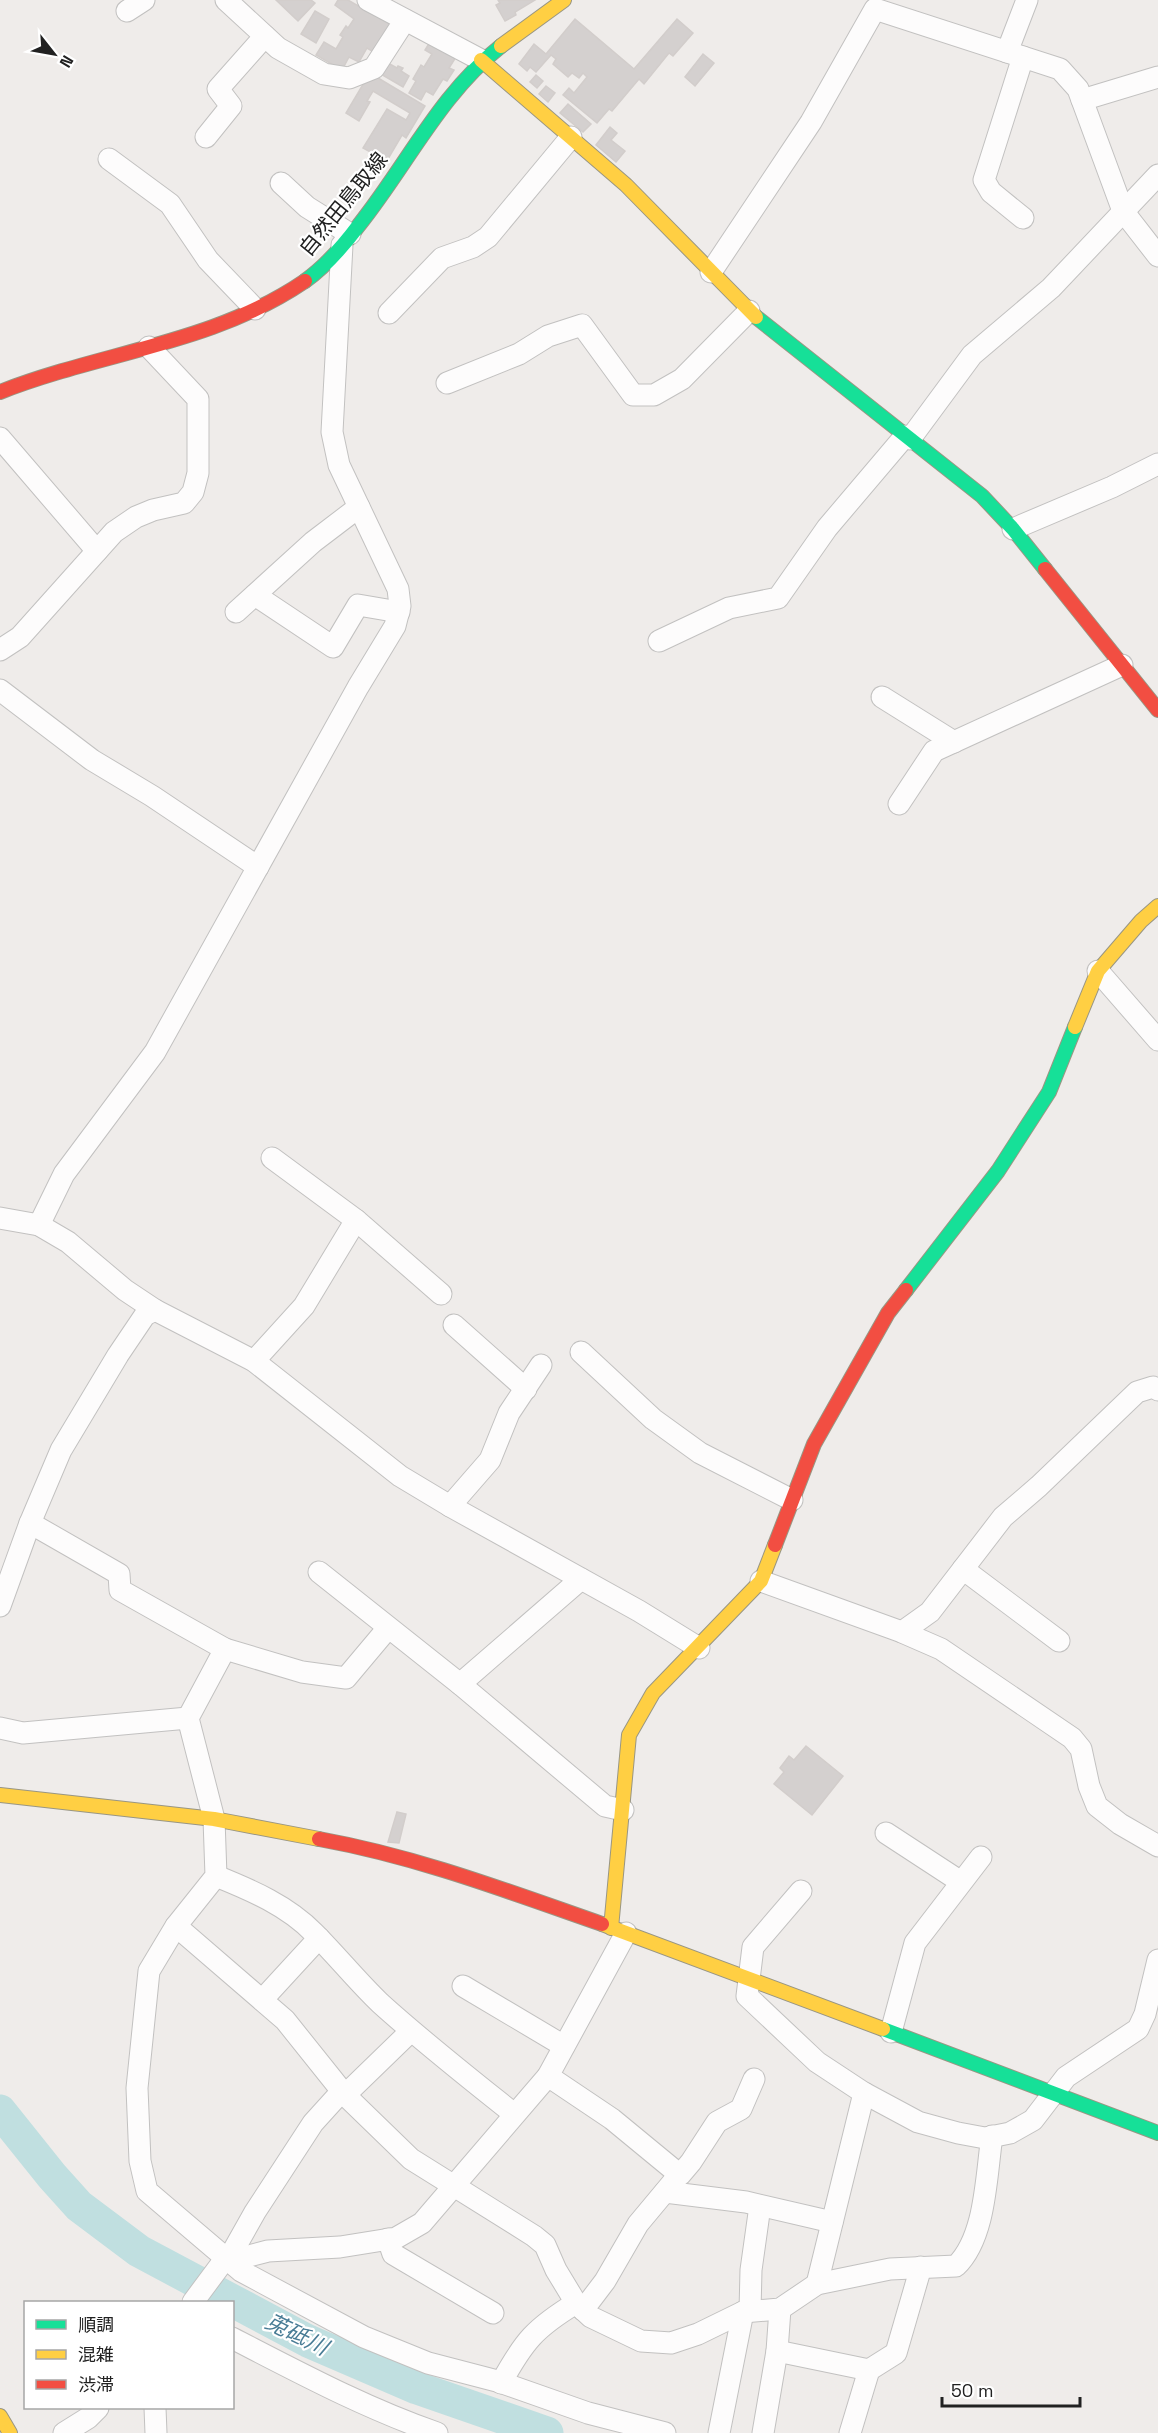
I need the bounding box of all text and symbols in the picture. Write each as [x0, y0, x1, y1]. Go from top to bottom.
north arrow [24, 24, 84, 84]
text: N [55, 51, 78, 71]
street label: 自然田鳥取線 [293, 147, 393, 261]
legend [24, 2301, 234, 2409]
water label: 莵砥川 [261, 2307, 335, 2362]
text: 順調 [78, 2313, 114, 2336]
text: 混雑 [78, 2343, 114, 2366]
scale bar [942, 2370, 1080, 2408]
text: 渋滞 [78, 2373, 114, 2396]
text: 50 m [951, 2379, 993, 2402]

